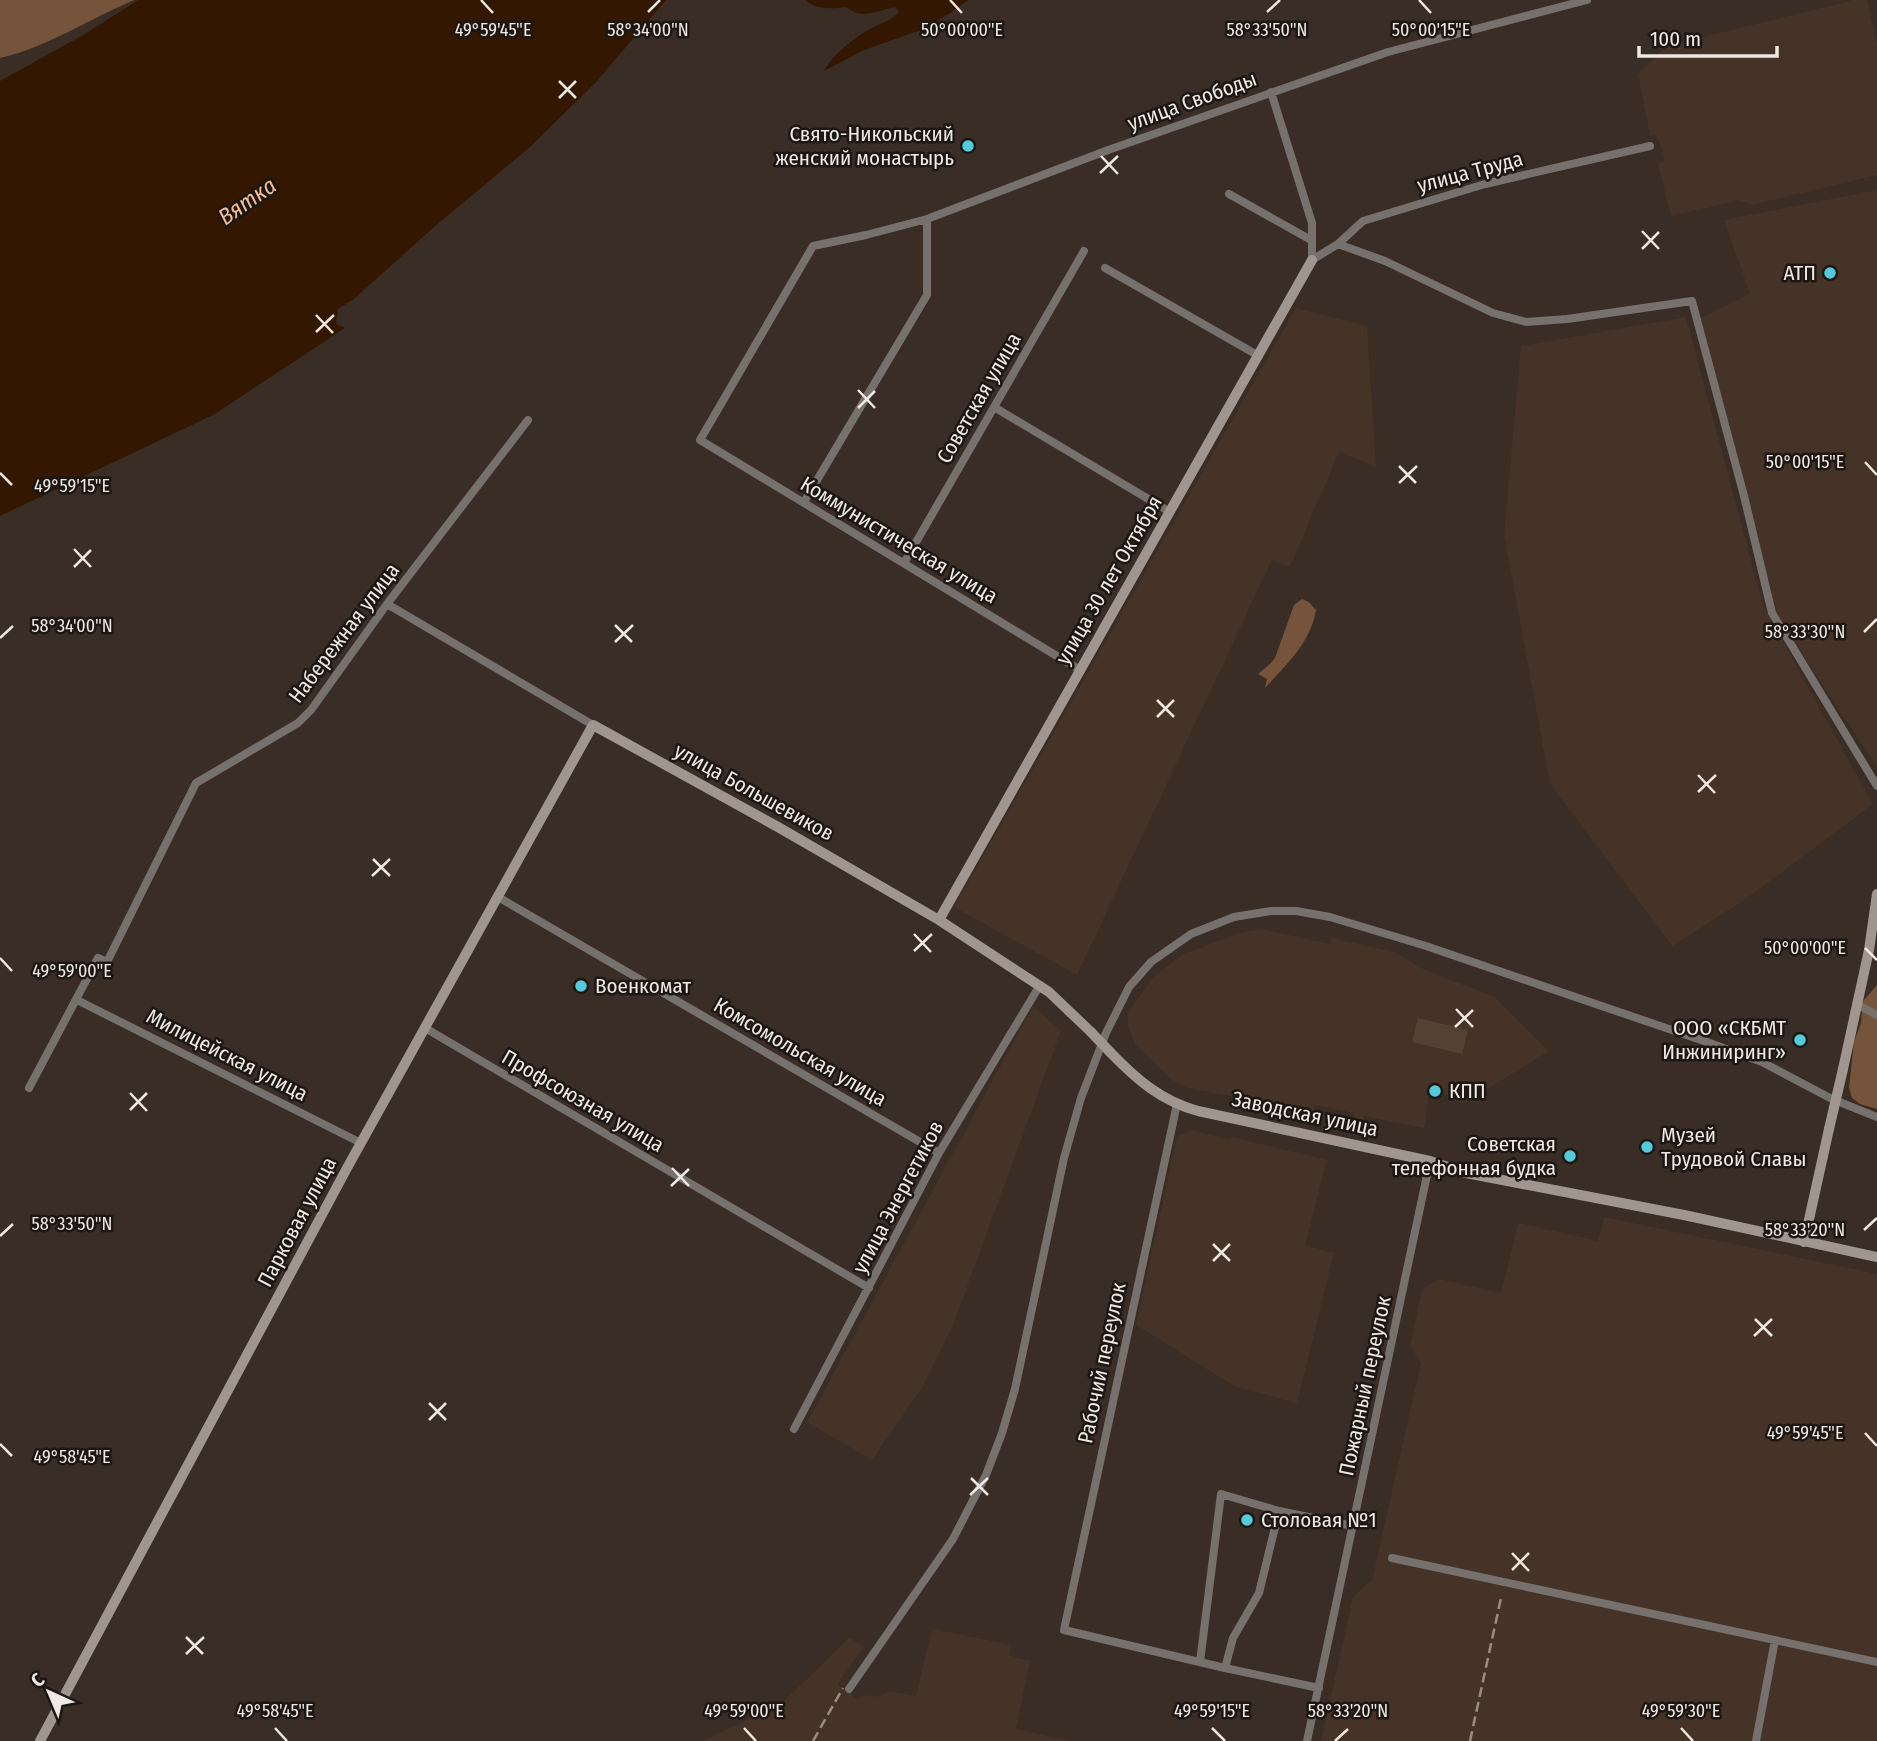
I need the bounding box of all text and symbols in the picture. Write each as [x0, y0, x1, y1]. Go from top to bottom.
scale bar [1639, 14, 1777, 58]
text: 49°59'45"E [455, 19, 531, 41]
text: 58°34'00"N [607, 19, 689, 41]
text: 50°00'00"E [921, 19, 1003, 41]
text: 58°33'50"N [1227, 19, 1307, 41]
text: 50°00'15"E [1392, 19, 1470, 41]
text: 100 m [1650, 26, 1701, 52]
street label: улица Свободы [1124, 66, 1260, 136]
place label: Свято-Никольский женский монастырь [775, 121, 954, 171]
marker: Свято-Никольский женский монастырь [960, 138, 976, 154]
street label: улица Труда [1414, 145, 1526, 199]
water label: Вятка [213, 171, 281, 231]
place label: АТП [1784, 260, 1816, 286]
marker: АТП [1822, 265, 1838, 281]
street label: Советская улица [931, 328, 1027, 468]
text: 50°00'15"E [1766, 451, 1844, 473]
street label: Коммунистическая улица [796, 471, 1002, 609]
text: 49°59'15"E [34, 475, 110, 497]
street label: улица 30 лет Октября [1050, 491, 1168, 669]
street label: Набережная улица [283, 558, 405, 708]
text: 58°34'00"N [31, 615, 113, 637]
text: 58°33'30"N [1765, 621, 1845, 643]
street label: улица Большевиков [670, 737, 838, 847]
text: 50°00'00"E [1764, 937, 1846, 959]
text: 49°59'00"E [32, 960, 112, 982]
place label: Военкомат [595, 973, 691, 999]
marker: Военкомат [573, 978, 589, 994]
street label: Комсомольская улица [709, 992, 891, 1112]
street label: Милицейская улица [142, 1003, 312, 1107]
place label: ООО «СКБМТ Инжиниринг» [1662, 1015, 1786, 1065]
marker: ООО «СКБМТ Инжиниринг» [1792, 1032, 1808, 1048]
street label: Профсоюзная улица [497, 1044, 669, 1158]
place label: КПП [1449, 1078, 1486, 1104]
marker: КПП [1427, 1083, 1443, 1099]
street label: Заводская улица [1229, 1086, 1381, 1142]
street label: улица Энергетиков [847, 1116, 949, 1278]
place label: Музей Трудовой Славы [1661, 1122, 1807, 1172]
place label: Советская телефонная будка [1392, 1131, 1556, 1181]
marker: Музей Трудовой Славы [1639, 1139, 1655, 1155]
marker: Советская телефонная будка [1562, 1148, 1578, 1164]
street label: Парковая улица [252, 1153, 342, 1291]
text: 58°33'50"N [32, 1213, 112, 1235]
text: 58°33'20"N [1765, 1219, 1845, 1241]
street label: Рабочий переулок [1072, 1280, 1132, 1446]
street label: Пожарный переулок [1333, 1294, 1397, 1478]
text: 49°59'45"E [1767, 1422, 1843, 1444]
text: 49°58'45"E [34, 1446, 111, 1468]
place label: Столовая №1 [1261, 1507, 1377, 1533]
marker: Столовая №1 [1239, 1512, 1255, 1528]
north arrow [14, 1657, 84, 1727]
text: С [26, 1668, 49, 1692]
text: 49°58'45"E [237, 1700, 314, 1722]
text: 49°59'00"E [704, 1700, 784, 1722]
text: 49°59'15"E [1174, 1700, 1250, 1722]
text: 58°33'20"N [1308, 1700, 1388, 1722]
text: 49°59'30"E [1642, 1700, 1720, 1722]

